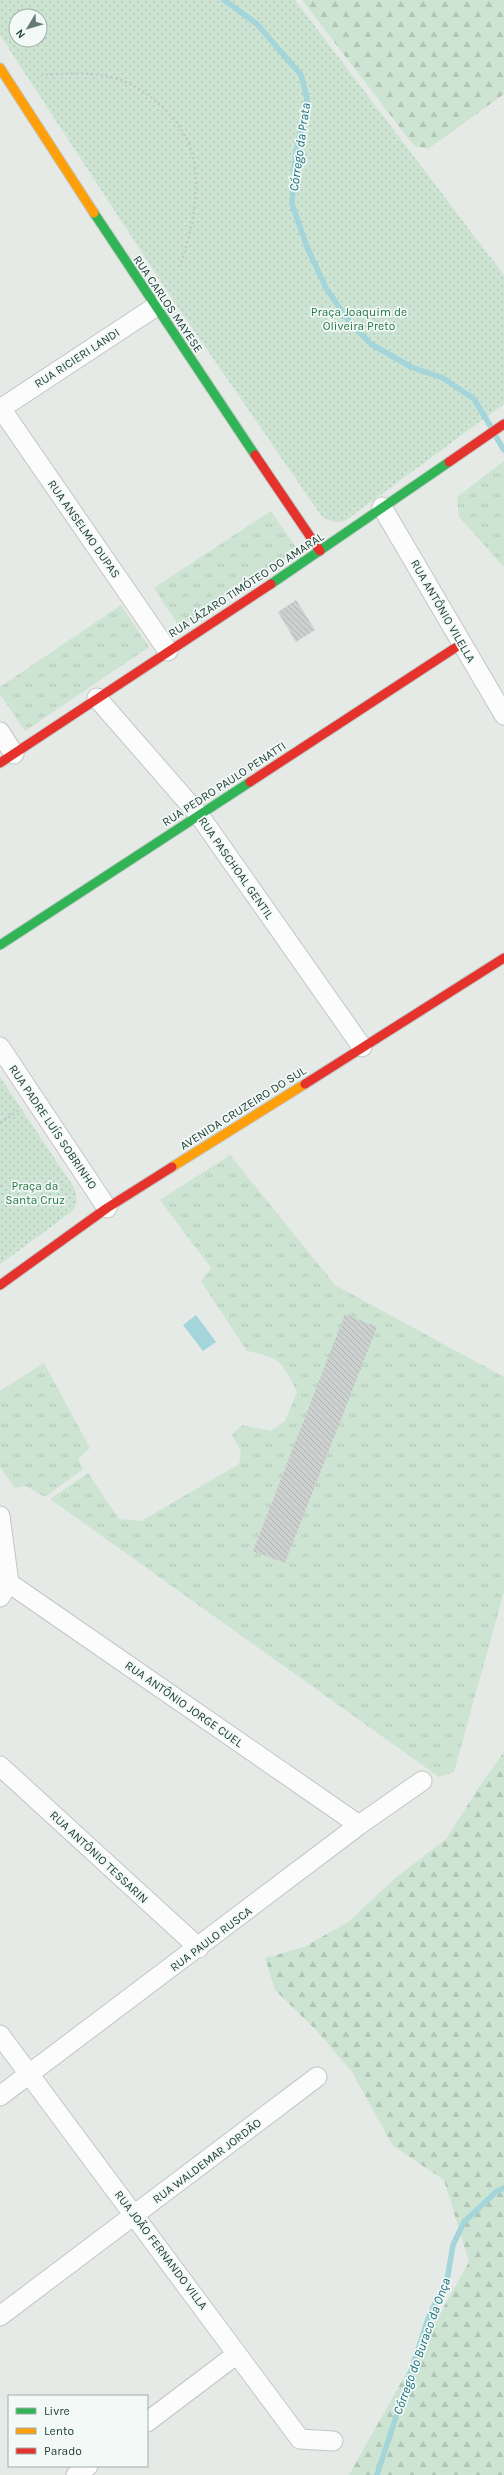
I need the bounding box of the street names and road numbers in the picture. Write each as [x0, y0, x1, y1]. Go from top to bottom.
street label: RUA CARLOS MAYESE [130, 253, 206, 355]
street label: RUA RICIERI LANDI [32, 325, 122, 391]
street label: RUA ANSELMO DUPAS [45, 477, 123, 581]
street label: RUA LÁZARO TIMÓTEO DO AMARAL [165, 528, 327, 641]
street label: RUA ANTÔNIO VILELLA [408, 557, 478, 665]
street label: RUA PEDRO PAULO PENATTI [160, 739, 288, 829]
street label: RUA PASCHOAL GENTIL [195, 814, 277, 922]
street label: RUA PADRE LUÍS SOBRINHO [6, 1062, 101, 1192]
street label: AVENIDA CRUZEIRO DO SUL [177, 1063, 309, 1153]
street label: RUA ANTÔNIO JORGE CUEL [122, 1658, 246, 1750]
street label: RUA ANTÔNIO TESSARIN [47, 1808, 151, 1906]
street label: RUA PAULO RUSCA [167, 1904, 255, 1974]
street label: RUA WALDEMAR JORDÃO [150, 2115, 264, 2206]
street label: RUA JOÃO FERNANDO VILLA [112, 2188, 210, 2312]

